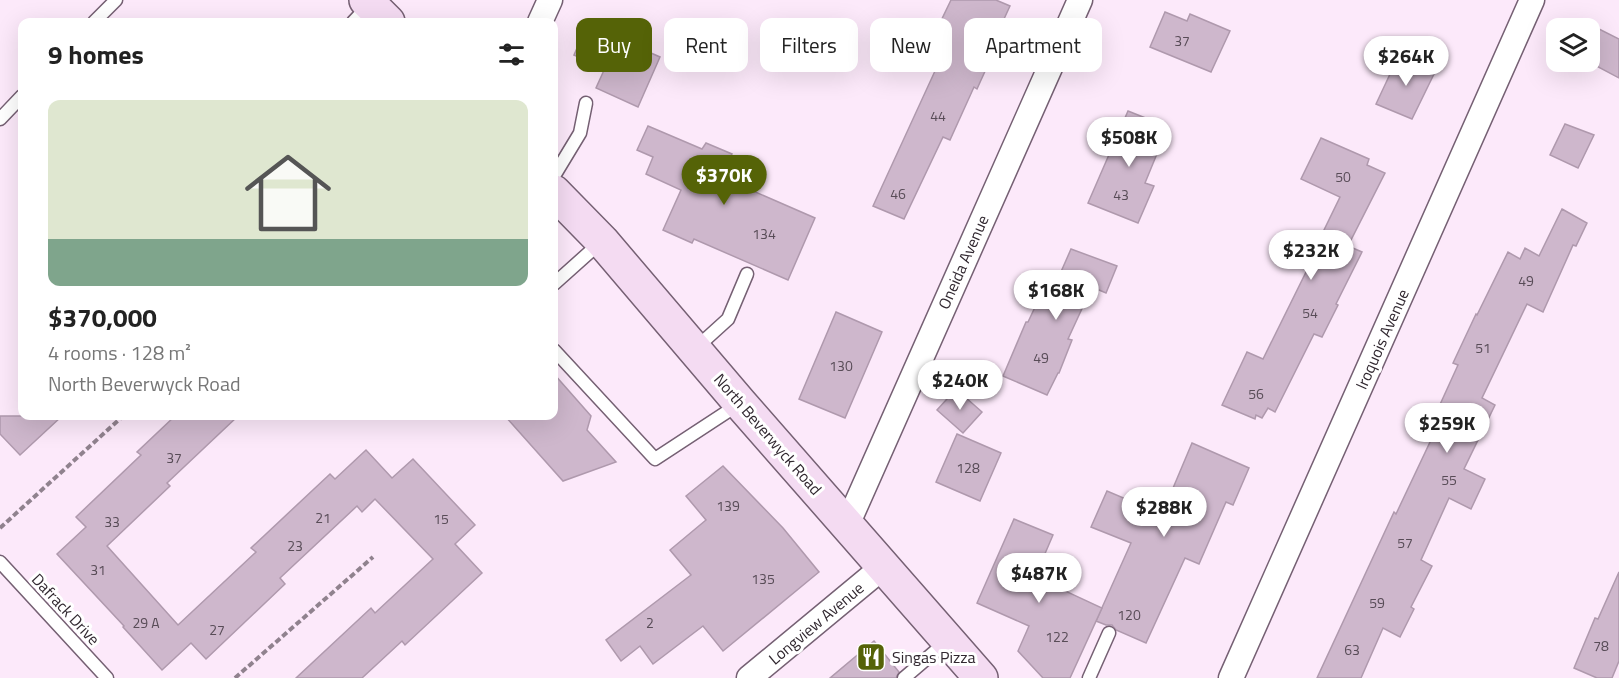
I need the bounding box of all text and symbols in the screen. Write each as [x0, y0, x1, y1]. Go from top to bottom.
chip: Buy [576, 18, 652, 72]
chip: Rent [664, 18, 748, 72]
chip: Filters [760, 18, 858, 72]
chip: New [870, 18, 952, 72]
chip: Apartment [964, 18, 1102, 72]
map controls [1546, 18, 1600, 72]
button: layers [1546, 18, 1600, 72]
house number: 37 [1174, 30, 1190, 51]
text: 9 homes [48, 35, 144, 74]
pin: $264K [1364, 36, 1448, 87]
icon: filters [495, 38, 528, 71]
text: $264K [1378, 40, 1434, 71]
house number: 44 [930, 105, 946, 126]
pin: $508K [1087, 117, 1171, 168]
text: $508K [1101, 121, 1157, 152]
icon: home [234, 139, 342, 247]
pin: $370K [682, 155, 766, 206]
text: $370K [696, 159, 752, 190]
house number: 50 [1335, 166, 1351, 187]
house number: 46 [890, 183, 906, 204]
house number: 43 [1113, 184, 1129, 205]
street label: Oneida Avenue [932, 211, 994, 313]
house number: 134 [752, 223, 776, 244]
pin: $232K [1269, 230, 1353, 281]
text: $232K [1283, 234, 1339, 265]
pin: $168K [1014, 270, 1098, 321]
house number: 49 [1518, 270, 1534, 291]
text: $168K [1028, 274, 1084, 305]
street label: Iroquois Avenue [1349, 285, 1415, 393]
text: $370,000 [48, 298, 157, 337]
house number: 54 [1302, 302, 1318, 323]
text: 4 rooms · 128 m² [48, 337, 191, 368]
house number: 51 [1475, 337, 1491, 358]
house number: 49 [1033, 347, 1049, 368]
house number: 130 [829, 355, 853, 376]
pin: $240K [918, 360, 1002, 411]
text: $240K [932, 364, 988, 395]
text: North Beverwyck Road [48, 368, 241, 399]
street label: North Beverwyck Road [708, 368, 828, 500]
house number: 56 [1248, 383, 1264, 404]
pin: $259K [1405, 403, 1489, 454]
text: $259K [1419, 407, 1475, 438]
house number: 37 [166, 447, 182, 468]
house number: 128 [956, 457, 980, 478]
house number: 55 [1441, 469, 1457, 490]
pin: $288K [1122, 487, 1206, 538]
text: $288K [1136, 491, 1192, 522]
house number: 139 [716, 495, 740, 516]
house number: 21 [315, 507, 331, 528]
house number: 15 [433, 508, 449, 529]
house number: 33 [104, 511, 120, 532]
house number: 57 [1397, 532, 1413, 553]
house number: 23 [287, 535, 303, 556]
pin: $487K [997, 553, 1081, 604]
text: $487K [1011, 557, 1067, 588]
house number: 31 [90, 559, 106, 580]
street label: Dafrack Drive [26, 568, 106, 650]
house number: 135 [751, 568, 775, 589]
street label: Longview Avenue [763, 576, 869, 670]
house number: 59 [1369, 592, 1385, 613]
house number: 120 [1117, 604, 1141, 625]
house number: 29 A [132, 612, 160, 633]
house number: 2 [646, 612, 654, 633]
house number: 27 [209, 619, 225, 640]
house number: 122 [1045, 626, 1069, 647]
house number: 78 [1593, 635, 1609, 656]
house number: 63 [1344, 639, 1360, 660]
restaurant icon: Singas Pizza [855, 641, 887, 673]
place label: Singas Pizza [892, 645, 976, 669]

